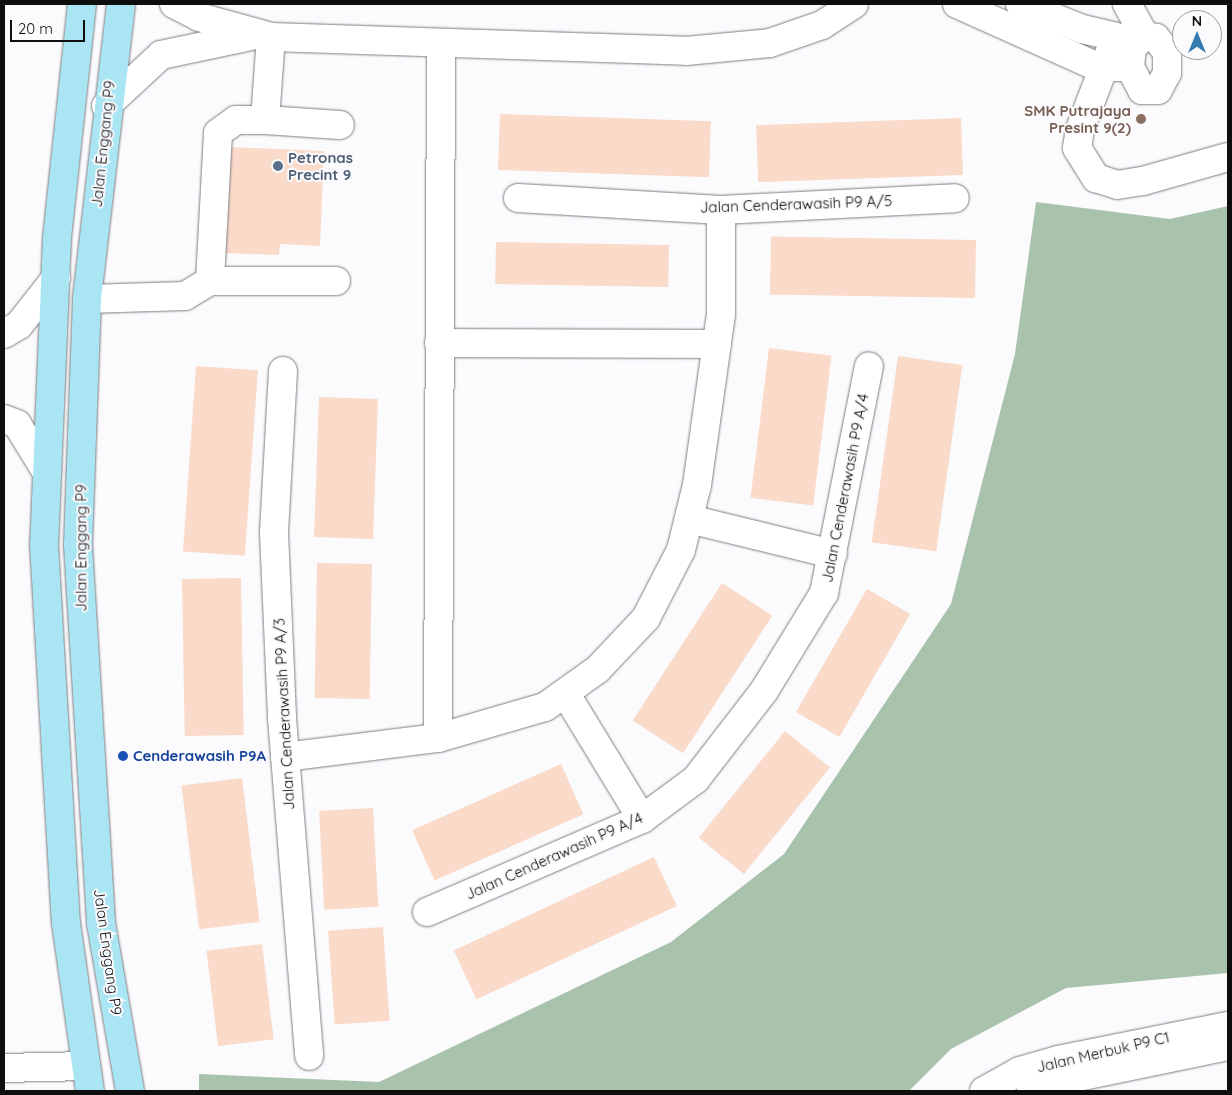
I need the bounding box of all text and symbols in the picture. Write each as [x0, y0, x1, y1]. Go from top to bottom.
scale bar [12, 10, 88, 42]
north arrow [1172, 10, 1222, 60]
text: N [1192, 12, 1202, 30]
text: 20 m [18, 19, 53, 38]
street label: Jalan Enggang P9 [87, 80, 119, 208]
place label: SMK Putrajaya Presint 9(2) [1024, 101, 1131, 136]
marker: SMK Putrajaya Presint 9(2) [1135, 113, 1147, 125]
place label: Petronas Precint 9 [288, 148, 353, 183]
marker: Petronas Precint 9 [272, 160, 284, 172]
street label: Jalan Cenderawasih P9 A/5 [700, 192, 892, 216]
street label: Jalan Cenderawasih P9 A/4 [818, 392, 872, 584]
street label: Jalan Enggang P9 [72, 484, 90, 612]
street label: Jalan Cenderawasih P9 A/3 [270, 618, 298, 810]
place label: Cenderawasih P9A [133, 747, 266, 765]
marker: Cenderawasih P9A [117, 750, 129, 762]
street label: Jalan Cenderawasih P9 A/4 [463, 809, 645, 903]
street label: Jalan Enggang P9 [90, 888, 126, 1016]
street label: Jalan Merbuk P9 C1 [1035, 1028, 1171, 1076]

